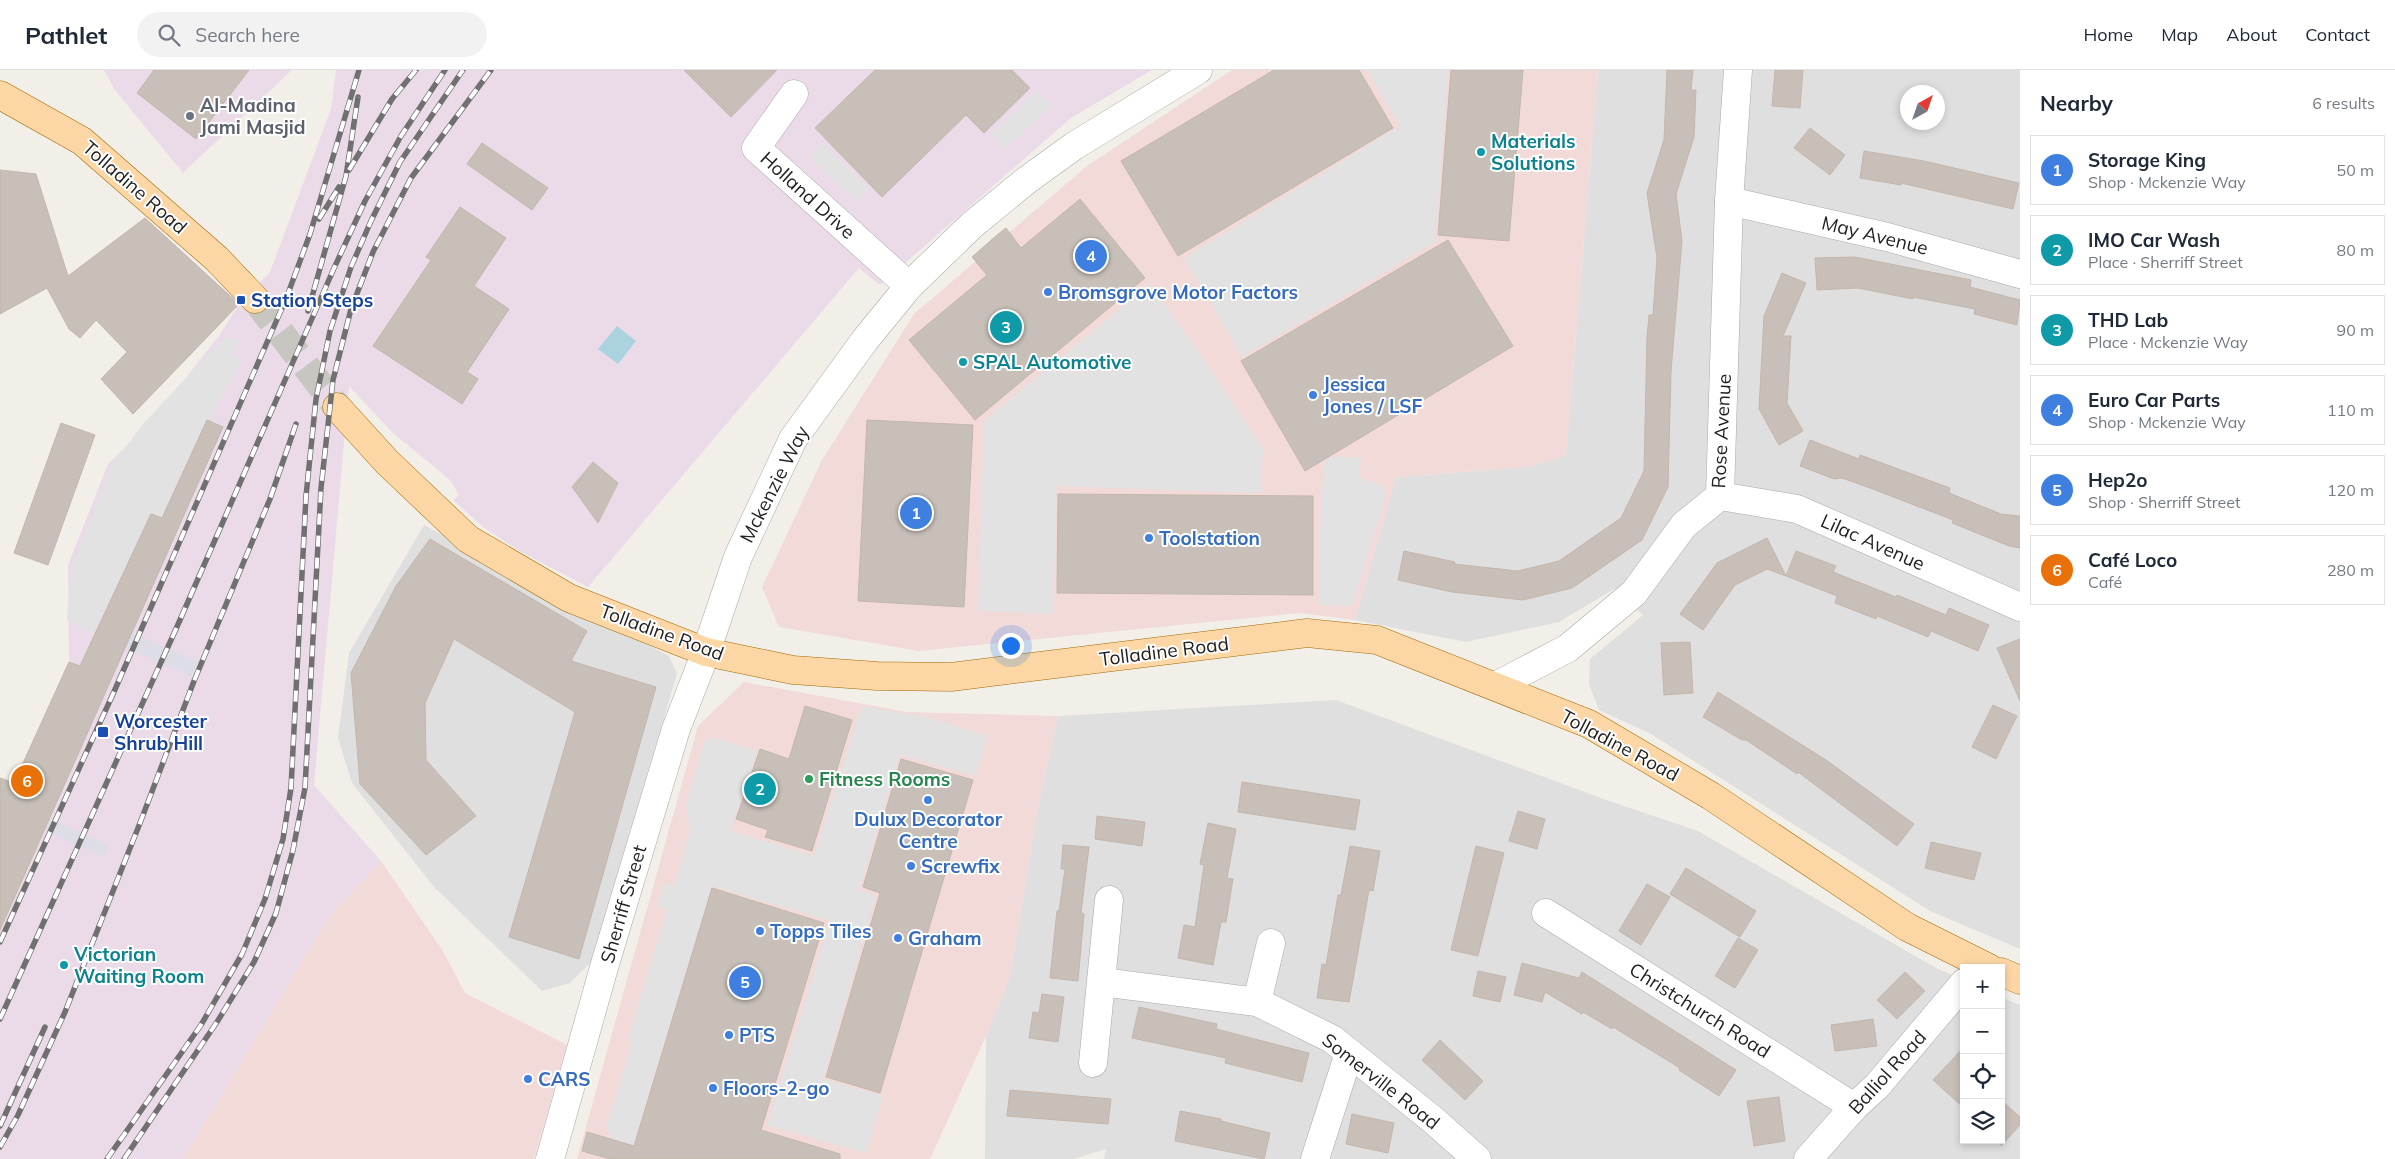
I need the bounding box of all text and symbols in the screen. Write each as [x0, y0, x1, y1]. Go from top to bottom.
search box [137, 12, 487, 57]
text: Pathlet [25, 20, 107, 50]
icon: search [155, 21, 183, 49]
text: Search here [195, 23, 300, 47]
text: Home [2083, 23, 2133, 46]
text: Map [2161, 23, 2198, 46]
text: About [2226, 23, 2277, 46]
text: Contact [2305, 23, 2370, 46]
north arrow [1900, 85, 1945, 130]
text: Nearby [2040, 90, 2113, 116]
place label: Al-Madina Jami Masjid [200, 93, 305, 139]
text: 6 results [2312, 93, 2375, 113]
marker: Al-Madina Jami Masjid [184, 110, 196, 122]
place label: Materials Solutions [1491, 129, 1576, 175]
street label: Tolladine Road [78, 135, 192, 239]
street label: Holland Drive [756, 146, 860, 244]
marker: Materials Solutions [1475, 146, 1487, 158]
text: Storage King [2088, 148, 2206, 172]
text: 1 [2052, 160, 2062, 180]
text: 50 m [2337, 160, 2374, 180]
text: Shop · Mckenzie Way [2088, 172, 2246, 192]
street label: May Avenue [1819, 210, 1931, 260]
text: IMO Car Wash [2088, 228, 2220, 252]
pin: 4 [1075, 237, 1107, 275]
text: 2 [2052, 240, 2062, 260]
text: 80 m [2337, 240, 2374, 260]
text: Place · Sherriff Street [2088, 252, 2243, 272]
place label: Bromsgrove Motor Factors [1058, 280, 1298, 304]
marker: Bromsgrove Motor Factors [1042, 286, 1054, 298]
place label: Station Steps [251, 288, 373, 312]
marker: Station Steps [235, 294, 247, 306]
pin: 3 [990, 308, 1022, 346]
text: THD Lab [2088, 308, 2168, 332]
text: 3 [2052, 320, 2062, 340]
text: 90 m [2337, 320, 2374, 340]
text: Place · Mckenzie Way [2088, 332, 2248, 352]
place label: SPAL Automotive [973, 350, 1132, 374]
marker: SPAL Automotive [957, 356, 969, 368]
place label: Jessica Jones / LSF [1323, 372, 1423, 418]
street label: Rose Avenue [1706, 373, 1736, 489]
text: Euro Car Parts [2088, 388, 2220, 412]
marker: Jessica Jones / LSF [1307, 389, 1319, 401]
text: 4 [2052, 400, 2062, 420]
text: 110 m [2327, 400, 2374, 420]
text: Shop · Mckenzie Way [2088, 412, 2246, 432]
street label: Mckenzie Way [734, 422, 814, 546]
text: Hep2o [2088, 468, 2148, 492]
text: 5 [2052, 480, 2062, 500]
text: 120 m [2327, 480, 2374, 500]
text: Shop · Sherriff Street [2088, 492, 2241, 512]
pin: 1 [900, 494, 932, 532]
street label: Lilac Avenue [1817, 508, 1929, 576]
place label: Toolstation [1159, 526, 1260, 550]
marker: Toolstation [1143, 532, 1155, 544]
text: Café Loco [2088, 548, 2177, 572]
text: 6 [2052, 560, 2062, 580]
text: 280 m [2327, 560, 2374, 580]
text: Café [2088, 572, 2122, 592]
street label: Tolladine Road [597, 598, 727, 666]
street label: Tolladine Road [1098, 631, 1230, 671]
your location [998, 633, 1024, 659]
street label: Tolladine Road [1557, 704, 1683, 786]
place label: Worcester Shrub Hill [114, 709, 207, 755]
marker: Worcester Shrub Hill [96, 725, 110, 739]
pin: 6 [11, 762, 43, 800]
place label: Fitness Rooms [819, 767, 950, 791]
pin: 2 [744, 770, 776, 808]
marker: Fitness Rooms [803, 773, 815, 785]
marker: Dulux Decorator Centre [922, 794, 934, 806]
place label: Dulux Decorator Centre [854, 807, 1003, 853]
street label: Sherriff Street [595, 842, 651, 966]
place label: Screwfix [921, 854, 1000, 878]
marker: Screwfix [905, 860, 917, 872]
place label: Topps Tiles [770, 919, 871, 943]
marker: Topps Tiles [754, 925, 766, 937]
place label: Graham [908, 926, 982, 950]
marker: Graham [892, 932, 904, 944]
place label: Victorian Waiting Room [73, 942, 204, 988]
street label: Christchurch Road [1625, 957, 1775, 1063]
marker: Victorian Waiting Room [58, 959, 70, 971]
pin: 5 [729, 963, 761, 1001]
map controls [1960, 964, 2005, 1144]
button: + [1960, 964, 2005, 1009]
button: − [1960, 1009, 2005, 1054]
place label: PTS [739, 1023, 775, 1047]
street label: Balliol Road [1843, 1025, 1931, 1119]
street label: Somerville Road [1317, 1028, 1445, 1134]
marker: PTS [723, 1029, 735, 1041]
button: locate [1960, 1054, 2005, 1099]
place label: CARS [538, 1067, 591, 1091]
marker: CARS [522, 1073, 534, 1085]
place label: Floors-2-go [723, 1076, 830, 1100]
marker: Floors-2-go [707, 1082, 719, 1094]
button: layers [1960, 1099, 2005, 1144]

